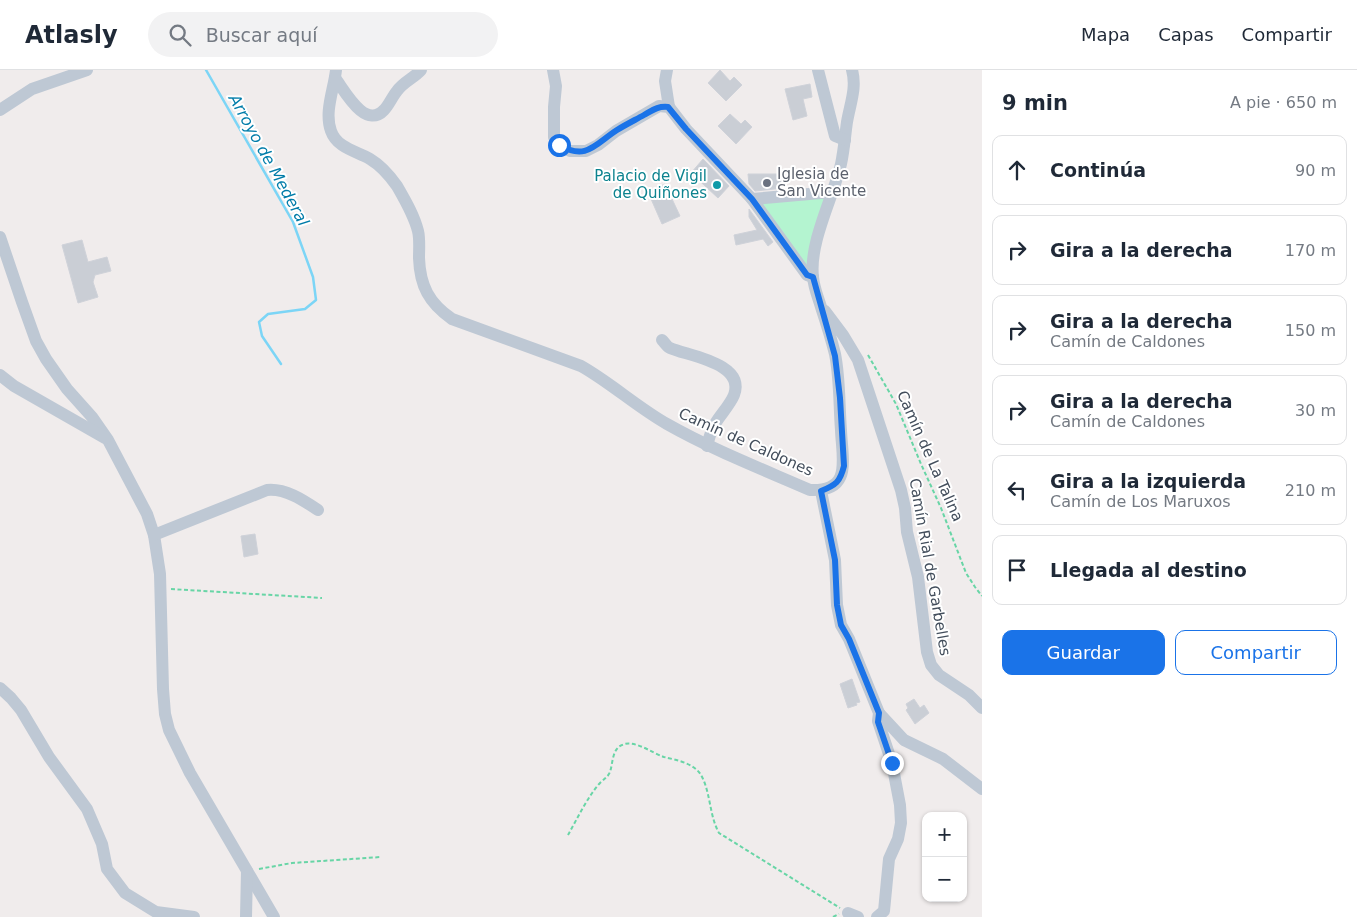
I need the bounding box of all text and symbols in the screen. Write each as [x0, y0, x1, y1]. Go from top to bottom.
search box [148, 12, 498, 57]
text: Atlasly [25, 21, 118, 49]
icon: search [166, 21, 194, 49]
text: Buscar aquí [206, 24, 318, 46]
text: Mapa [1081, 24, 1130, 45]
text: Capas [1158, 24, 1214, 45]
text: Compartir [1242, 24, 1332, 45]
water label: Arroyo de Mederal [224, 90, 313, 230]
text: 9 min [1002, 91, 1068, 115]
text: A pie · 650 m [1230, 93, 1337, 112]
route start [548, 134, 571, 157]
icon: ahead [1003, 156, 1031, 184]
text: Continúa [1050, 159, 1146, 181]
text: 90 m [1295, 161, 1336, 180]
place label: Iglesia de San Vicente [777, 165, 866, 200]
place label: Palacio de Vigil de Quiñones [594, 167, 707, 202]
marker: Iglesia de San Vicente [761, 177, 773, 189]
marker: Palacio de Vigil de Quiñones [711, 179, 723, 191]
icon: right [1003, 236, 1031, 264]
text: Gira a la derecha [1050, 239, 1233, 261]
text: 170 m [1285, 241, 1336, 260]
text: Gira a la derecha [1050, 310, 1233, 332]
icon: right [1003, 316, 1031, 344]
text: 150 m [1285, 321, 1336, 340]
text: Camín de Caldones [1050, 332, 1205, 351]
street label: Camín de La Talina [893, 388, 967, 524]
text: Gira a la derecha [1050, 390, 1233, 412]
icon: right [1003, 396, 1031, 424]
text: 30 m [1295, 401, 1336, 420]
street label: Camín de Caldones [676, 404, 816, 480]
text: Camín de Caldones [1050, 412, 1205, 431]
text: Gira a la izquierda [1050, 470, 1246, 492]
icon: left [1003, 476, 1031, 504]
street label: Camín Rial de Garbelles [906, 477, 955, 657]
text: 210 m [1285, 481, 1336, 500]
text: Camín de Los Maruxos [1050, 492, 1231, 511]
icon: arrive [1003, 556, 1031, 584]
text: Llegada al destino [1050, 559, 1247, 581]
button: Guardar [1002, 630, 1165, 675]
button: Compartir [1175, 630, 1337, 675]
route end [881, 752, 904, 775]
map controls [922, 812, 967, 902]
button: + [922, 812, 967, 857]
button: − [922, 857, 967, 902]

